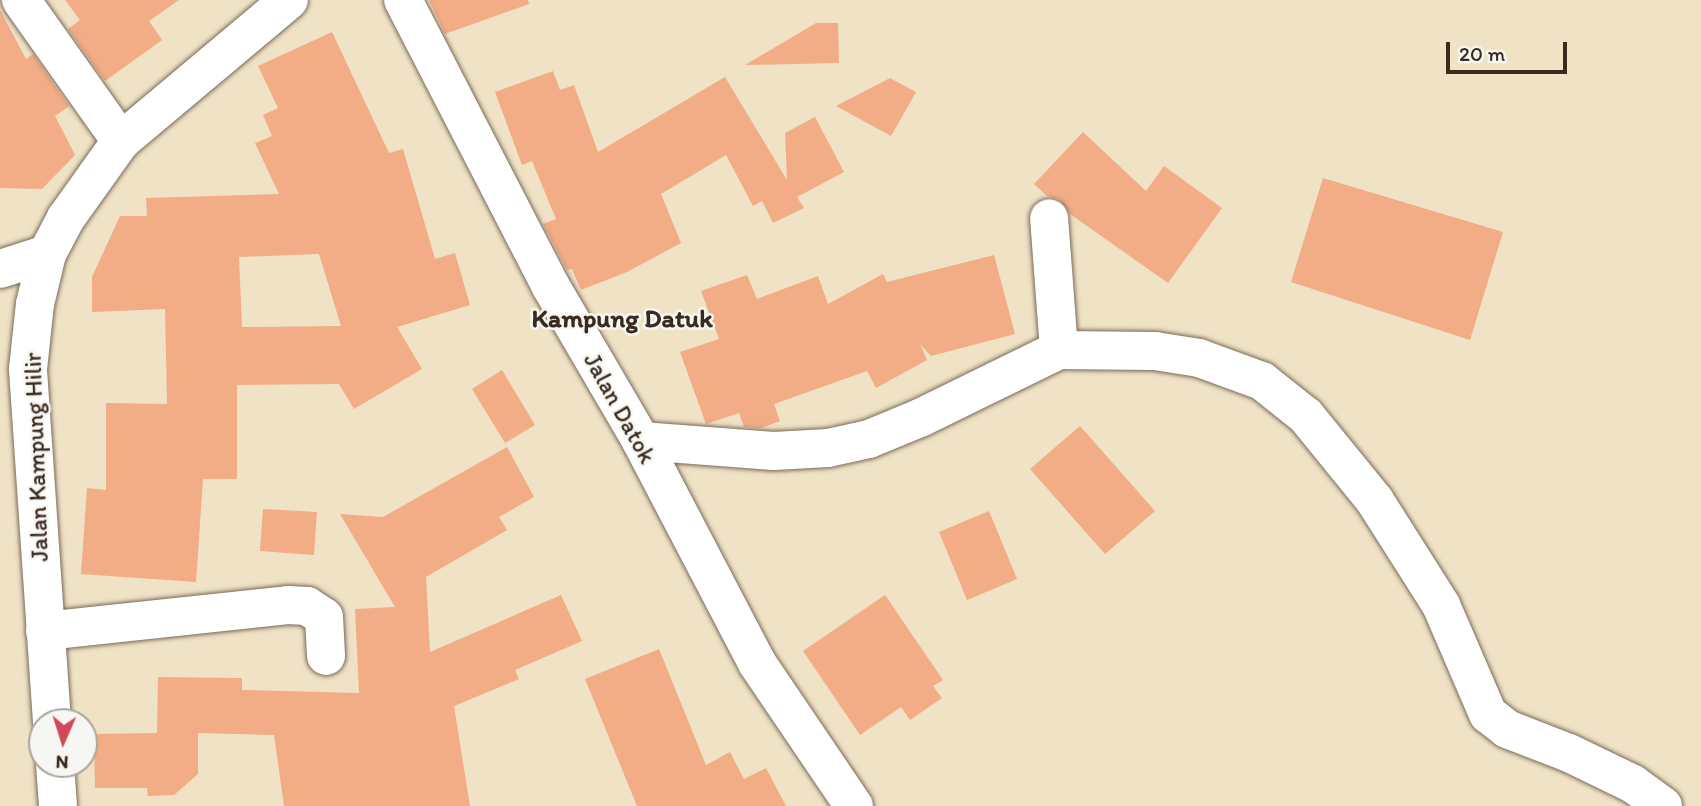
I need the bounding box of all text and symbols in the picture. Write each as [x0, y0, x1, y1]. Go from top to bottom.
scale bar [1449, 28, 1570, 72]
text: 20 m [1459, 41, 1505, 66]
district label: Kampung Datuk [532, 303, 712, 335]
street label: Jalan Datok [578, 348, 662, 468]
street label: Jalan Kampung Hilir [18, 352, 54, 562]
north arrow [28, 708, 98, 778]
text: N [55, 751, 69, 774]

